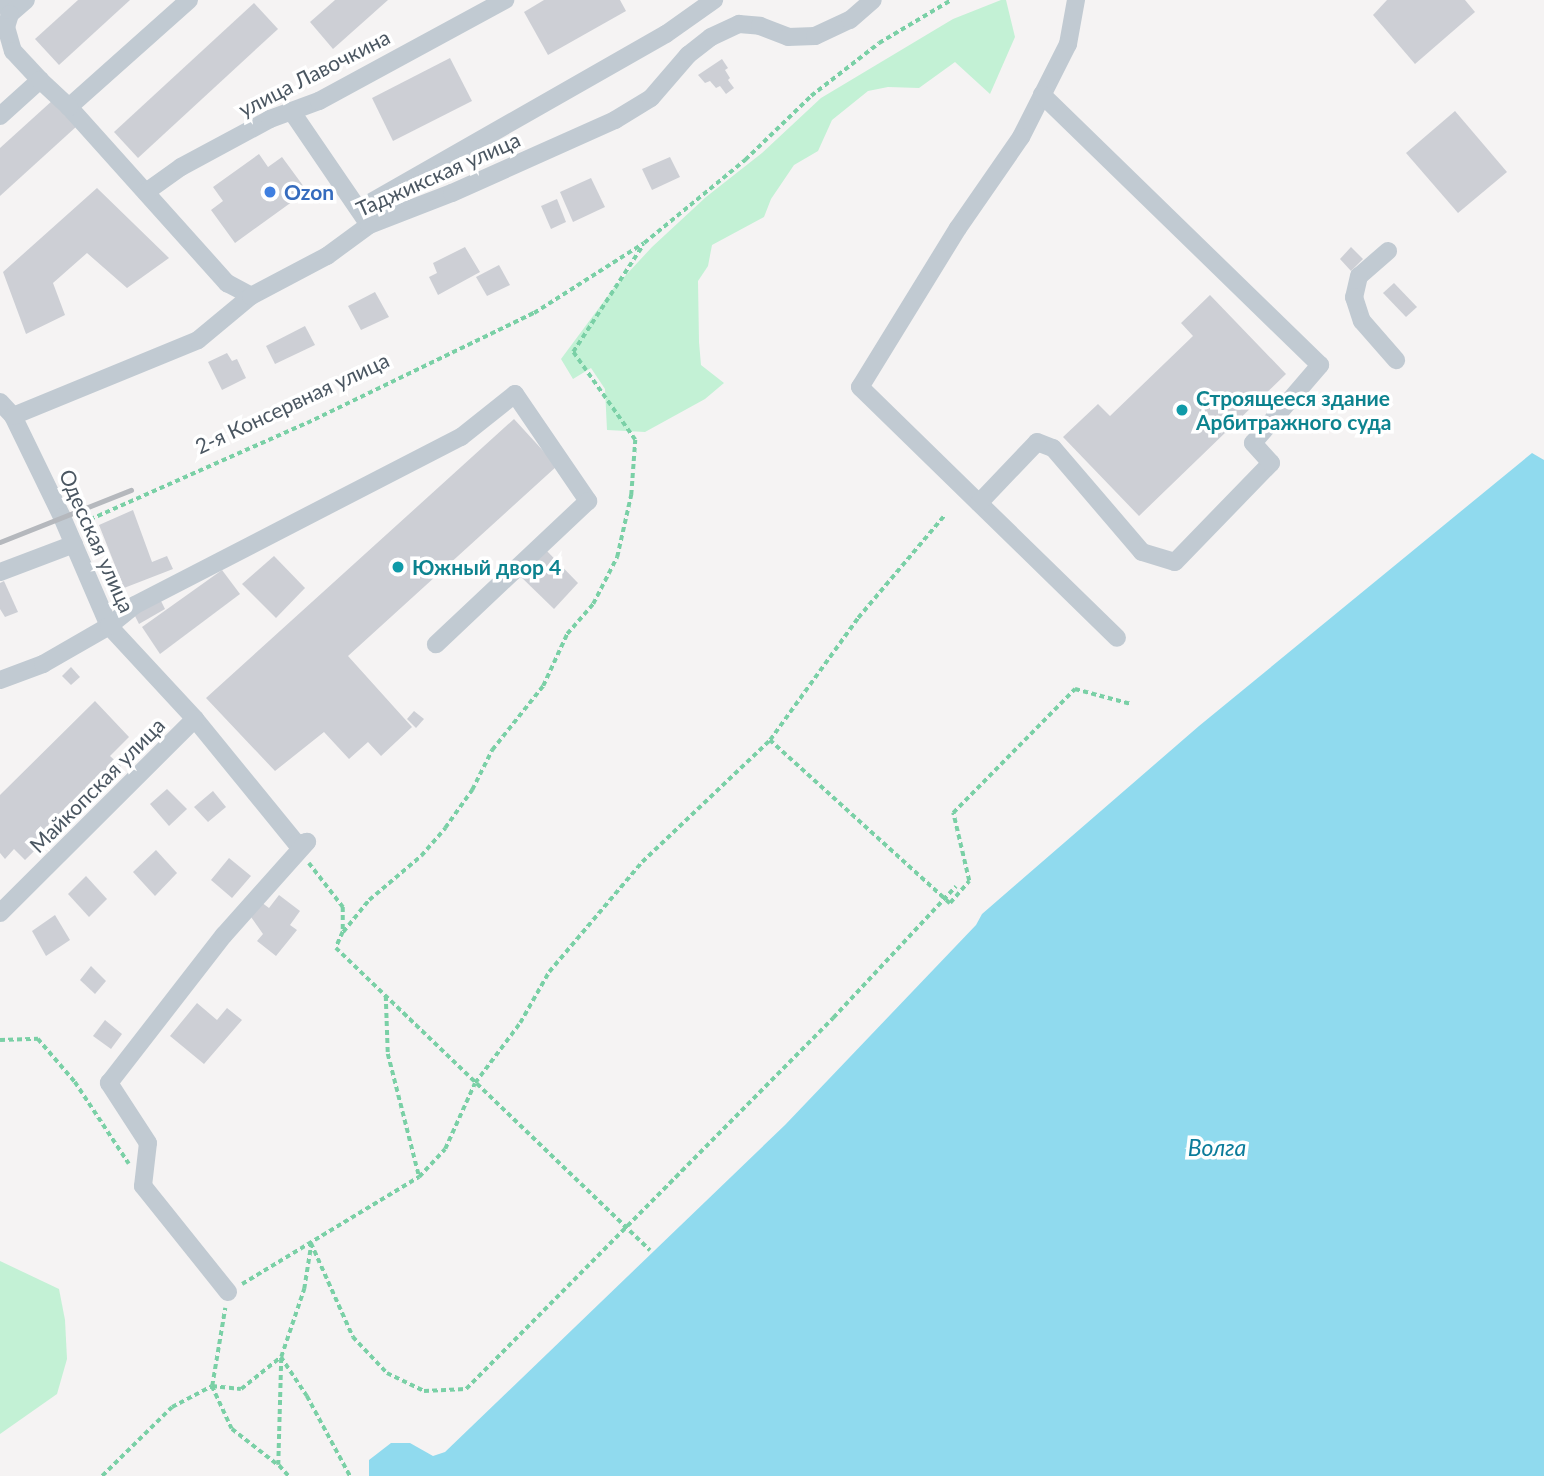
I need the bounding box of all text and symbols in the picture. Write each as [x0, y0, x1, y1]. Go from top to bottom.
street label: улица Лавочкина [234, 24, 394, 122]
street label: Таджикская улица [352, 127, 524, 221]
place label: Ozon [284, 179, 334, 205]
marker: Ozon [262, 184, 278, 200]
street label: 2-я Консервная улица [191, 347, 393, 459]
place label: Строящееся здание Арбитражного суда [1196, 385, 1391, 435]
marker: Строящееся здание Арбитражного суда [1174, 402, 1190, 418]
street label: Одесская улица [54, 466, 140, 616]
place label: Южный двор 4 [412, 554, 561, 580]
marker: Южный двор 4 [390, 559, 406, 575]
street label: Майкопская улица [24, 712, 170, 858]
water label: Волга [1188, 1133, 1246, 1161]

